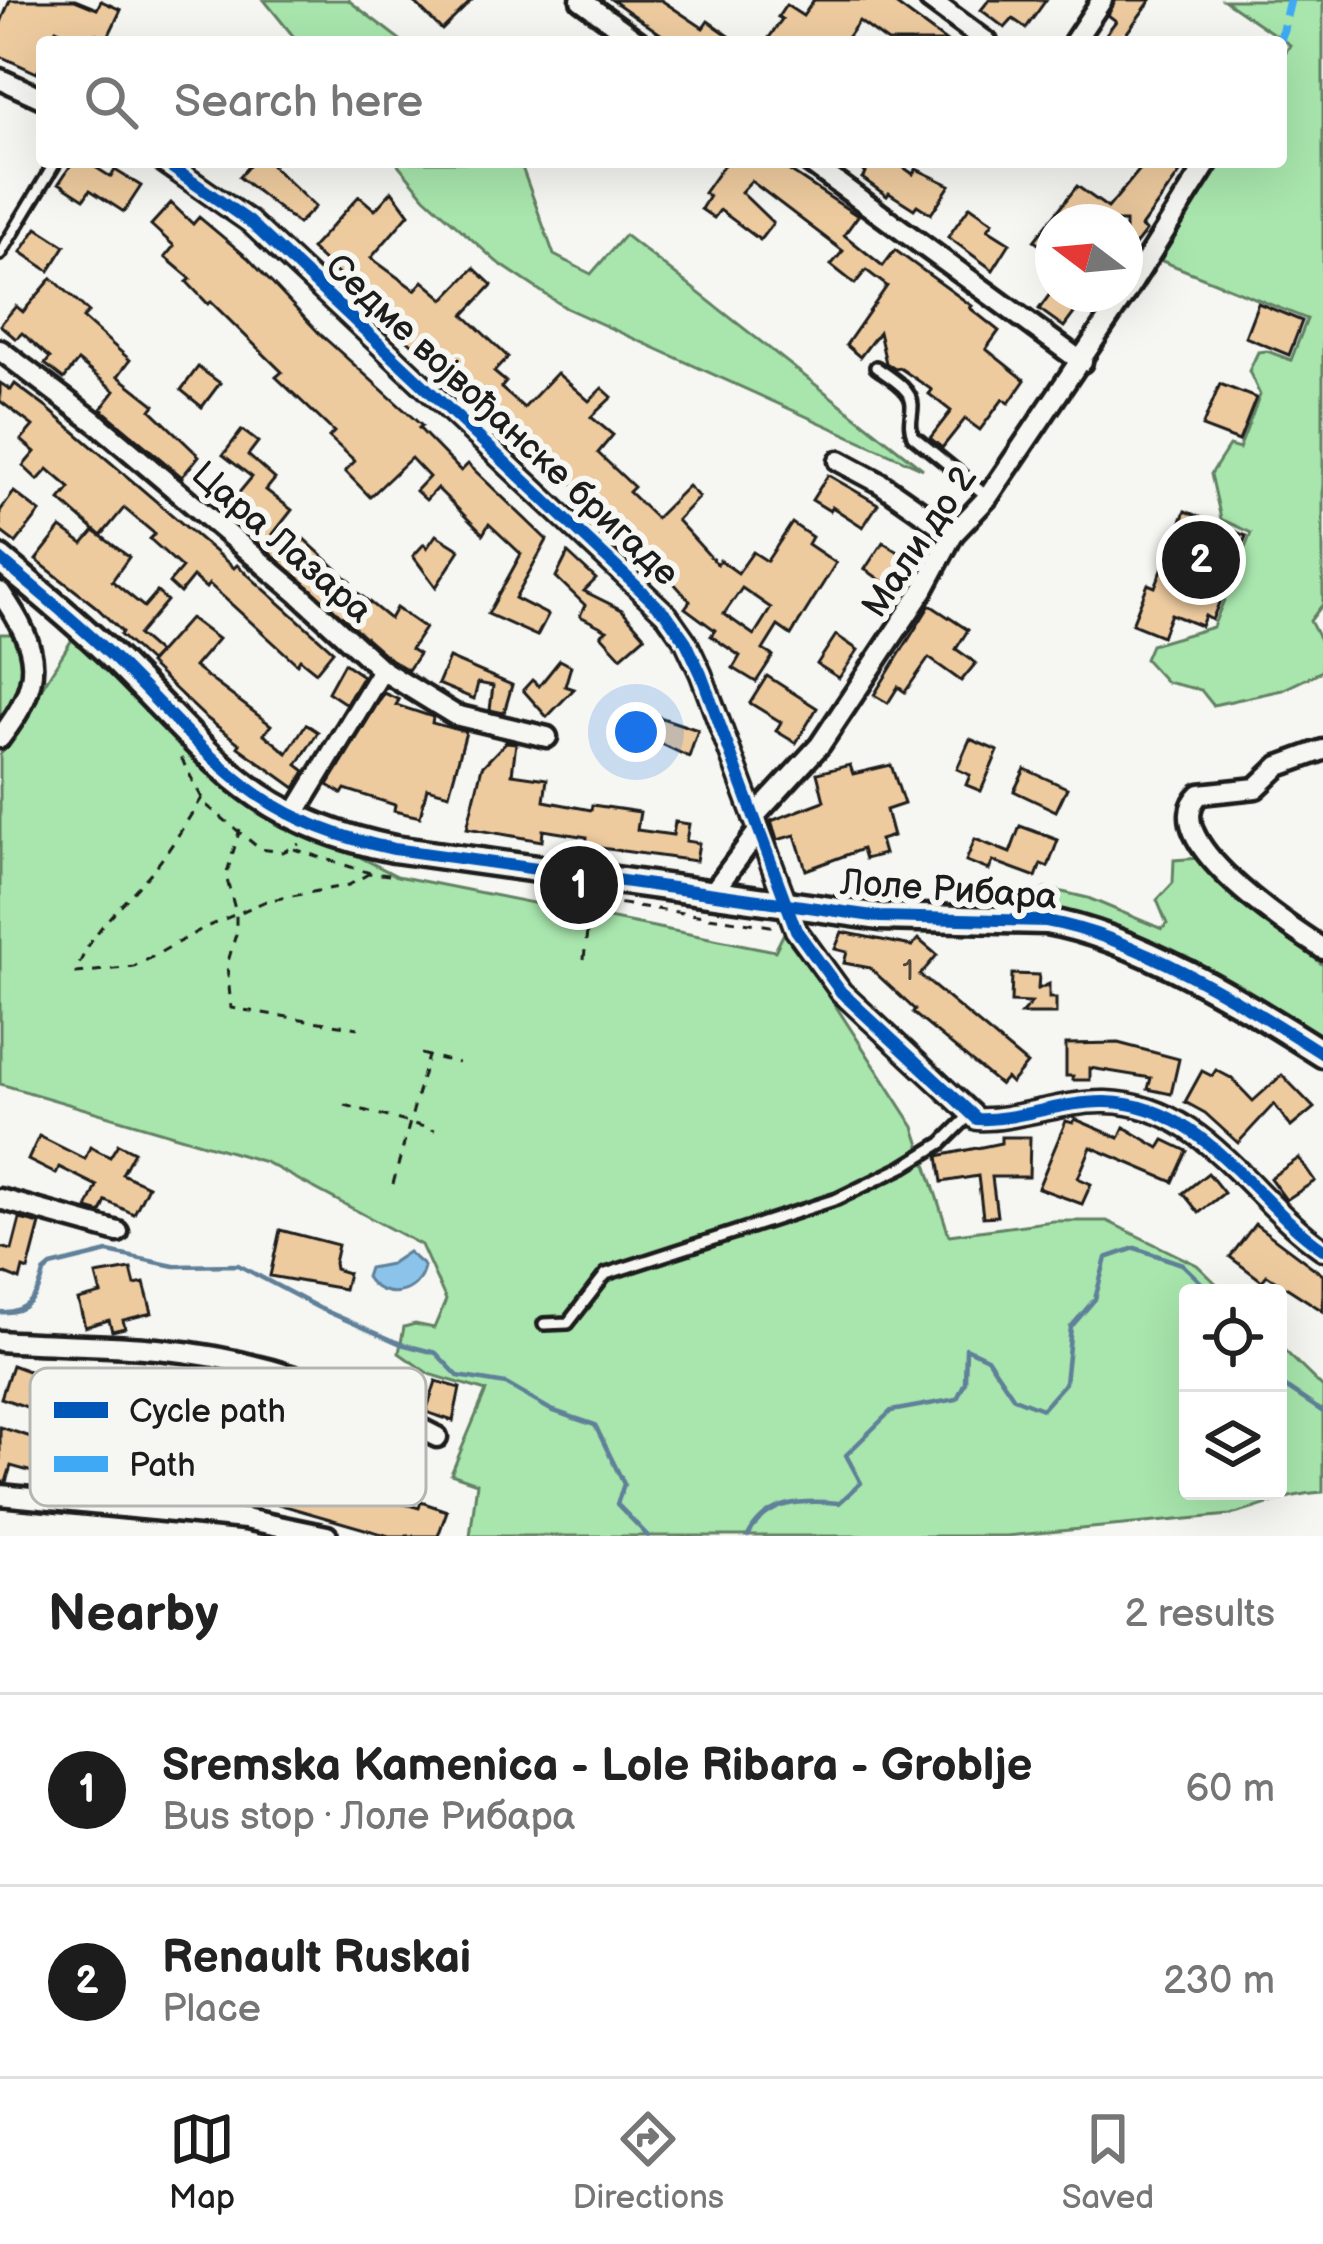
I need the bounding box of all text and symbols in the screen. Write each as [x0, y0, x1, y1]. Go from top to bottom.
search box [36, 36, 1287, 168]
icon: search [78, 69, 144, 135]
text: Search here [174, 75, 423, 130]
north arrow [1035, 204, 1143, 312]
street label: Седме војвођанске бригаде [316, 246, 687, 596]
street label: Цара Лазара [183, 453, 380, 633]
street label: Мали до 2 [854, 459, 986, 626]
pin: 2 [1162, 515, 1240, 605]
your location [606, 702, 666, 762]
pin: 1 [540, 840, 618, 930]
street label: Лоле Рибара [838, 861, 1059, 920]
house number: 1 [902, 953, 914, 989]
map controls [1179, 1284, 1287, 1500]
button: locate [1179, 1284, 1287, 1392]
legend [30, 1368, 426, 1506]
text: Cycle path [129, 1392, 286, 1432]
button: layers [1179, 1392, 1287, 1500]
text: Path [129, 1446, 196, 1486]
text: Nearby [48, 1584, 219, 1645]
text: 2 results [1124, 1591, 1275, 1638]
text: Sremska Kamenica - Lole Ribara - Groblje [162, 1739, 1032, 1794]
text: 1 [79, 1766, 95, 1813]
text: 60 m [1185, 1766, 1275, 1813]
text: Bus stop · Лоле Рибара [162, 1794, 576, 1841]
text: Renault Ruskai [162, 1931, 471, 1986]
text: 2 [75, 1958, 99, 2005]
text: 230 m [1163, 1958, 1275, 2005]
text: Place [162, 1986, 261, 2033]
tab: Map [169, 2106, 235, 2218]
tab: Directions [572, 2106, 724, 2218]
tab: Saved [1062, 2106, 1154, 2218]

